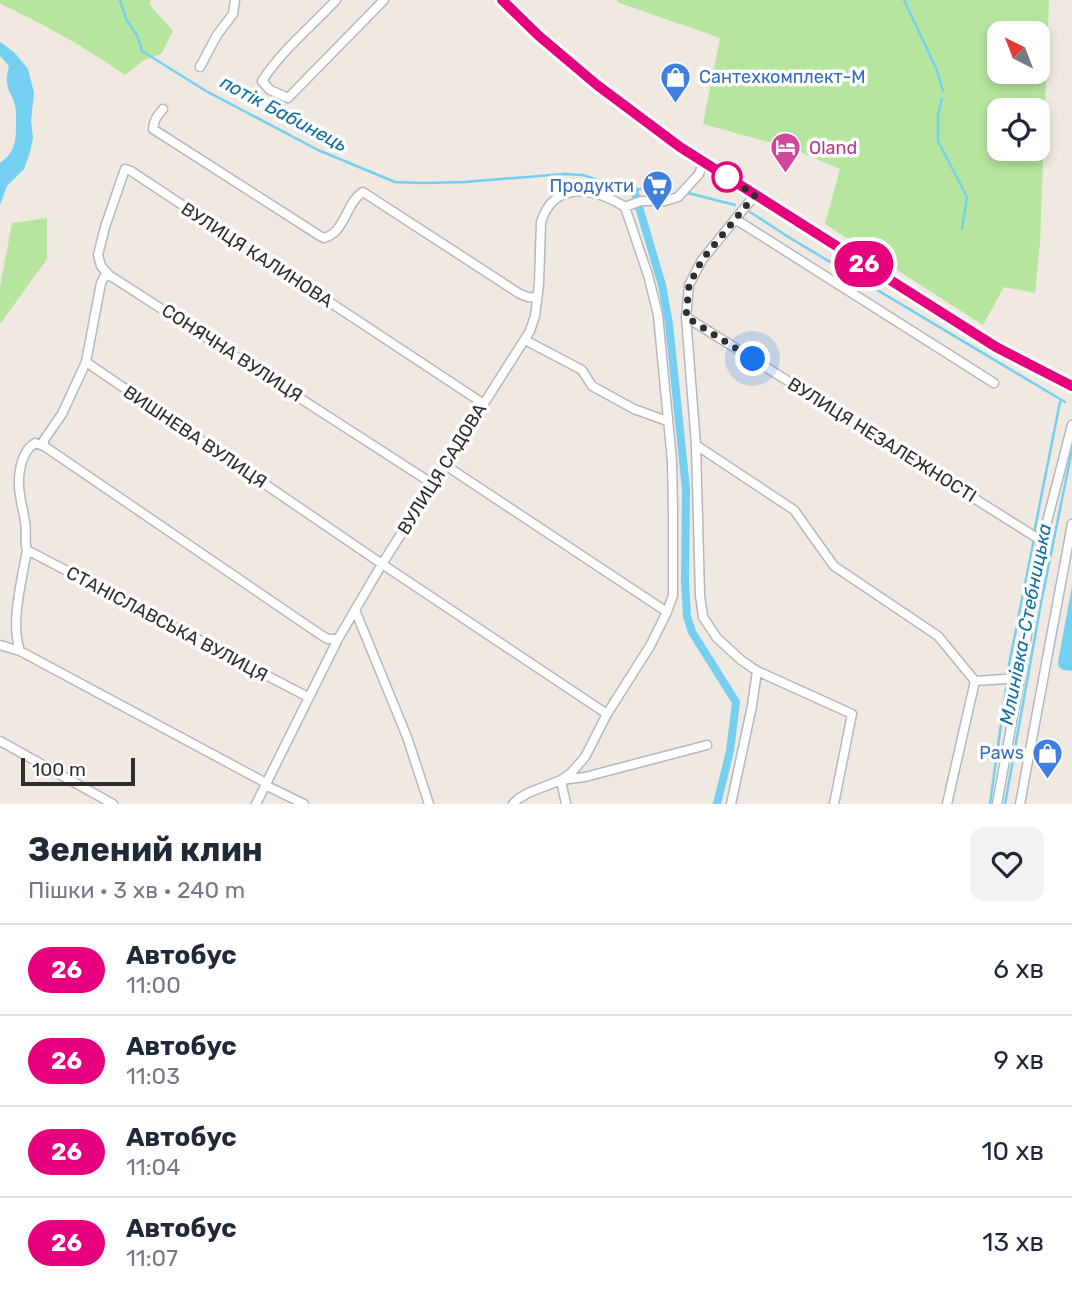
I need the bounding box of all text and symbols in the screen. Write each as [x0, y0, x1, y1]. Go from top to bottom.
north arrow [987, 21, 1050, 84]
map controls [987, 21, 1050, 161]
shop icon: Сантехкомплект-М [659, 60, 693, 104]
place label: Сантехкомплект-М [699, 66, 866, 88]
water label: потік Бабинець [216, 70, 351, 157]
button: locate [987, 98, 1050, 161]
hotel icon: Oland [769, 131, 803, 175]
place label: Oland [809, 137, 857, 159]
unlabelled marker [712, 162, 742, 192]
supermarket icon: Продукти [640, 169, 674, 213]
place label: Продукти [550, 175, 634, 197]
street label: ВУЛИЦЯ КАЛИНОВА [177, 198, 337, 312]
line badge: 26 [832, 241, 896, 287]
text: 26 [848, 250, 880, 278]
street label: СОНЯЧНА ВУЛИЦЯ [158, 299, 306, 407]
your location [735, 341, 770, 376]
street label: ВУЛИЦЯ НЕЗАЛЕЖНОСТІ [784, 373, 980, 507]
street label: ВИШНЕВА ВУЛИЦЯ [119, 381, 271, 493]
street label: ВУЛИЦЯ САДОВА [393, 399, 491, 539]
water label: Млинівка-Стебницька [995, 522, 1056, 727]
street label: СТАНІСЛАВСЬКА ВУЛИЦЯ [62, 561, 272, 687]
shop icon: Paws [1030, 736, 1064, 780]
place label: Paws [979, 742, 1024, 764]
scale bar [21, 755, 135, 787]
text: 100 m [32, 758, 86, 781]
button: heart [970, 827, 1044, 901]
text: Зелений клин [28, 830, 263, 869]
text: Пішки · 3 хв · 240 m [28, 876, 245, 904]
text: Автобус [126, 940, 237, 971]
text: 6 хв [993, 954, 1044, 985]
text: 26 [51, 956, 82, 984]
text: 11:00 [126, 971, 181, 999]
text: Автобус [126, 1031, 237, 1062]
text: 9 хв [994, 1045, 1044, 1076]
text: 26 [51, 1047, 82, 1075]
text: 11:03 [126, 1062, 180, 1090]
text: Автобус [126, 1122, 237, 1153]
text: 10 хв [981, 1136, 1044, 1167]
text: 26 [51, 1138, 82, 1166]
text: 11:04 [126, 1153, 180, 1181]
text: Автобус [126, 1213, 237, 1244]
text: 13 хв [982, 1227, 1044, 1258]
text: 26 [51, 1229, 82, 1257]
text: 11:07 [126, 1244, 178, 1272]

